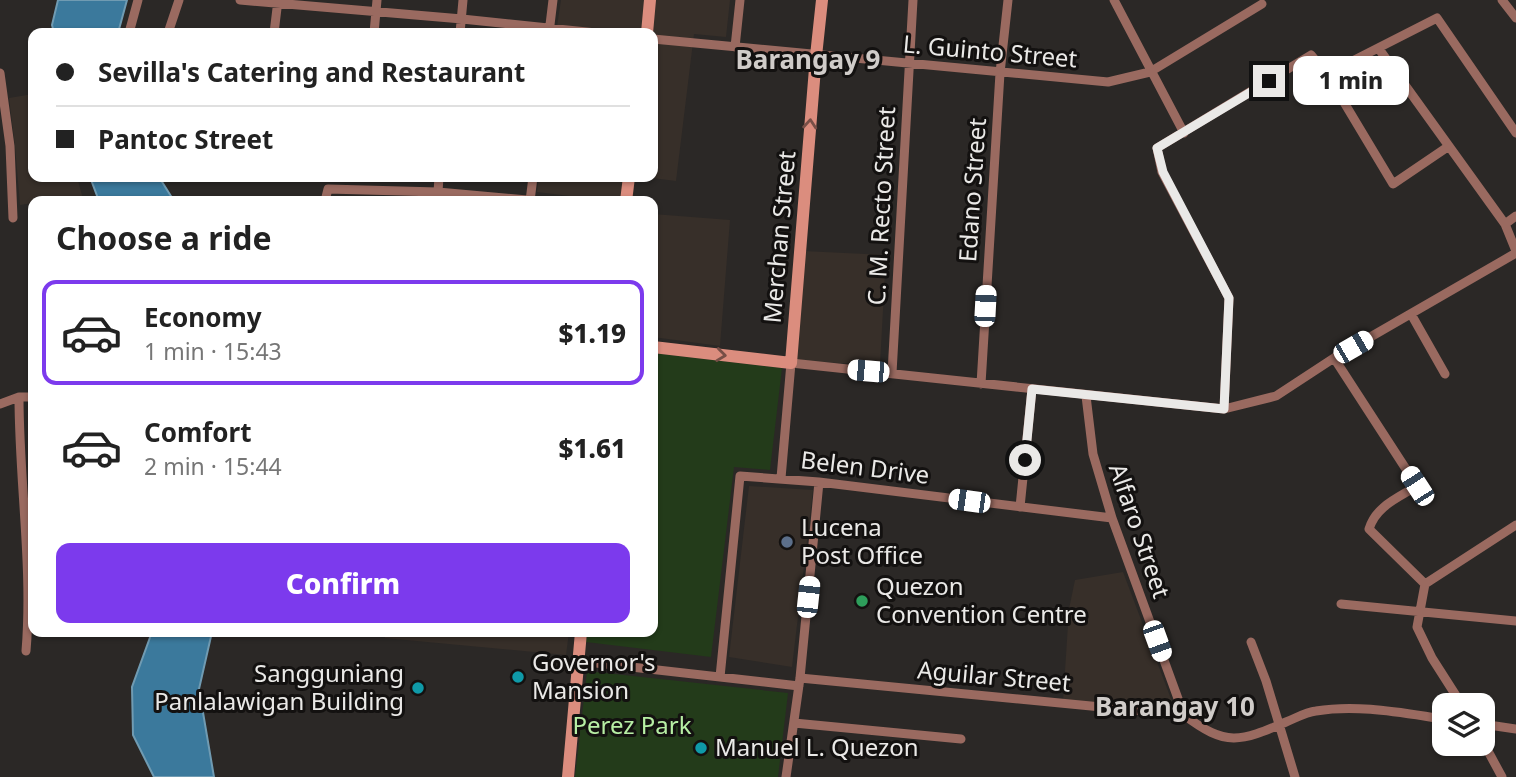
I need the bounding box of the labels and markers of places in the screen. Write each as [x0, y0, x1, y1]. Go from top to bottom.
place label: Lucena Post Office [801, 510, 923, 571]
marker: Lucena Post Office [779, 534, 795, 550]
place label: Quezon Convention Centre [876, 569, 1087, 630]
marker: Quezon Convention Centre [854, 593, 870, 609]
place label: Governor's Mansion [532, 645, 656, 706]
place label: Sangguniang Panlalawigan Building [154, 656, 404, 717]
marker: Governor's Mansion [510, 669, 526, 685]
marker: Sangguniang Panlalawigan Building [410, 680, 426, 696]
place label: Manuel L. Quezon [715, 730, 919, 763]
marker: Manuel L. Quezon [693, 740, 709, 756]

